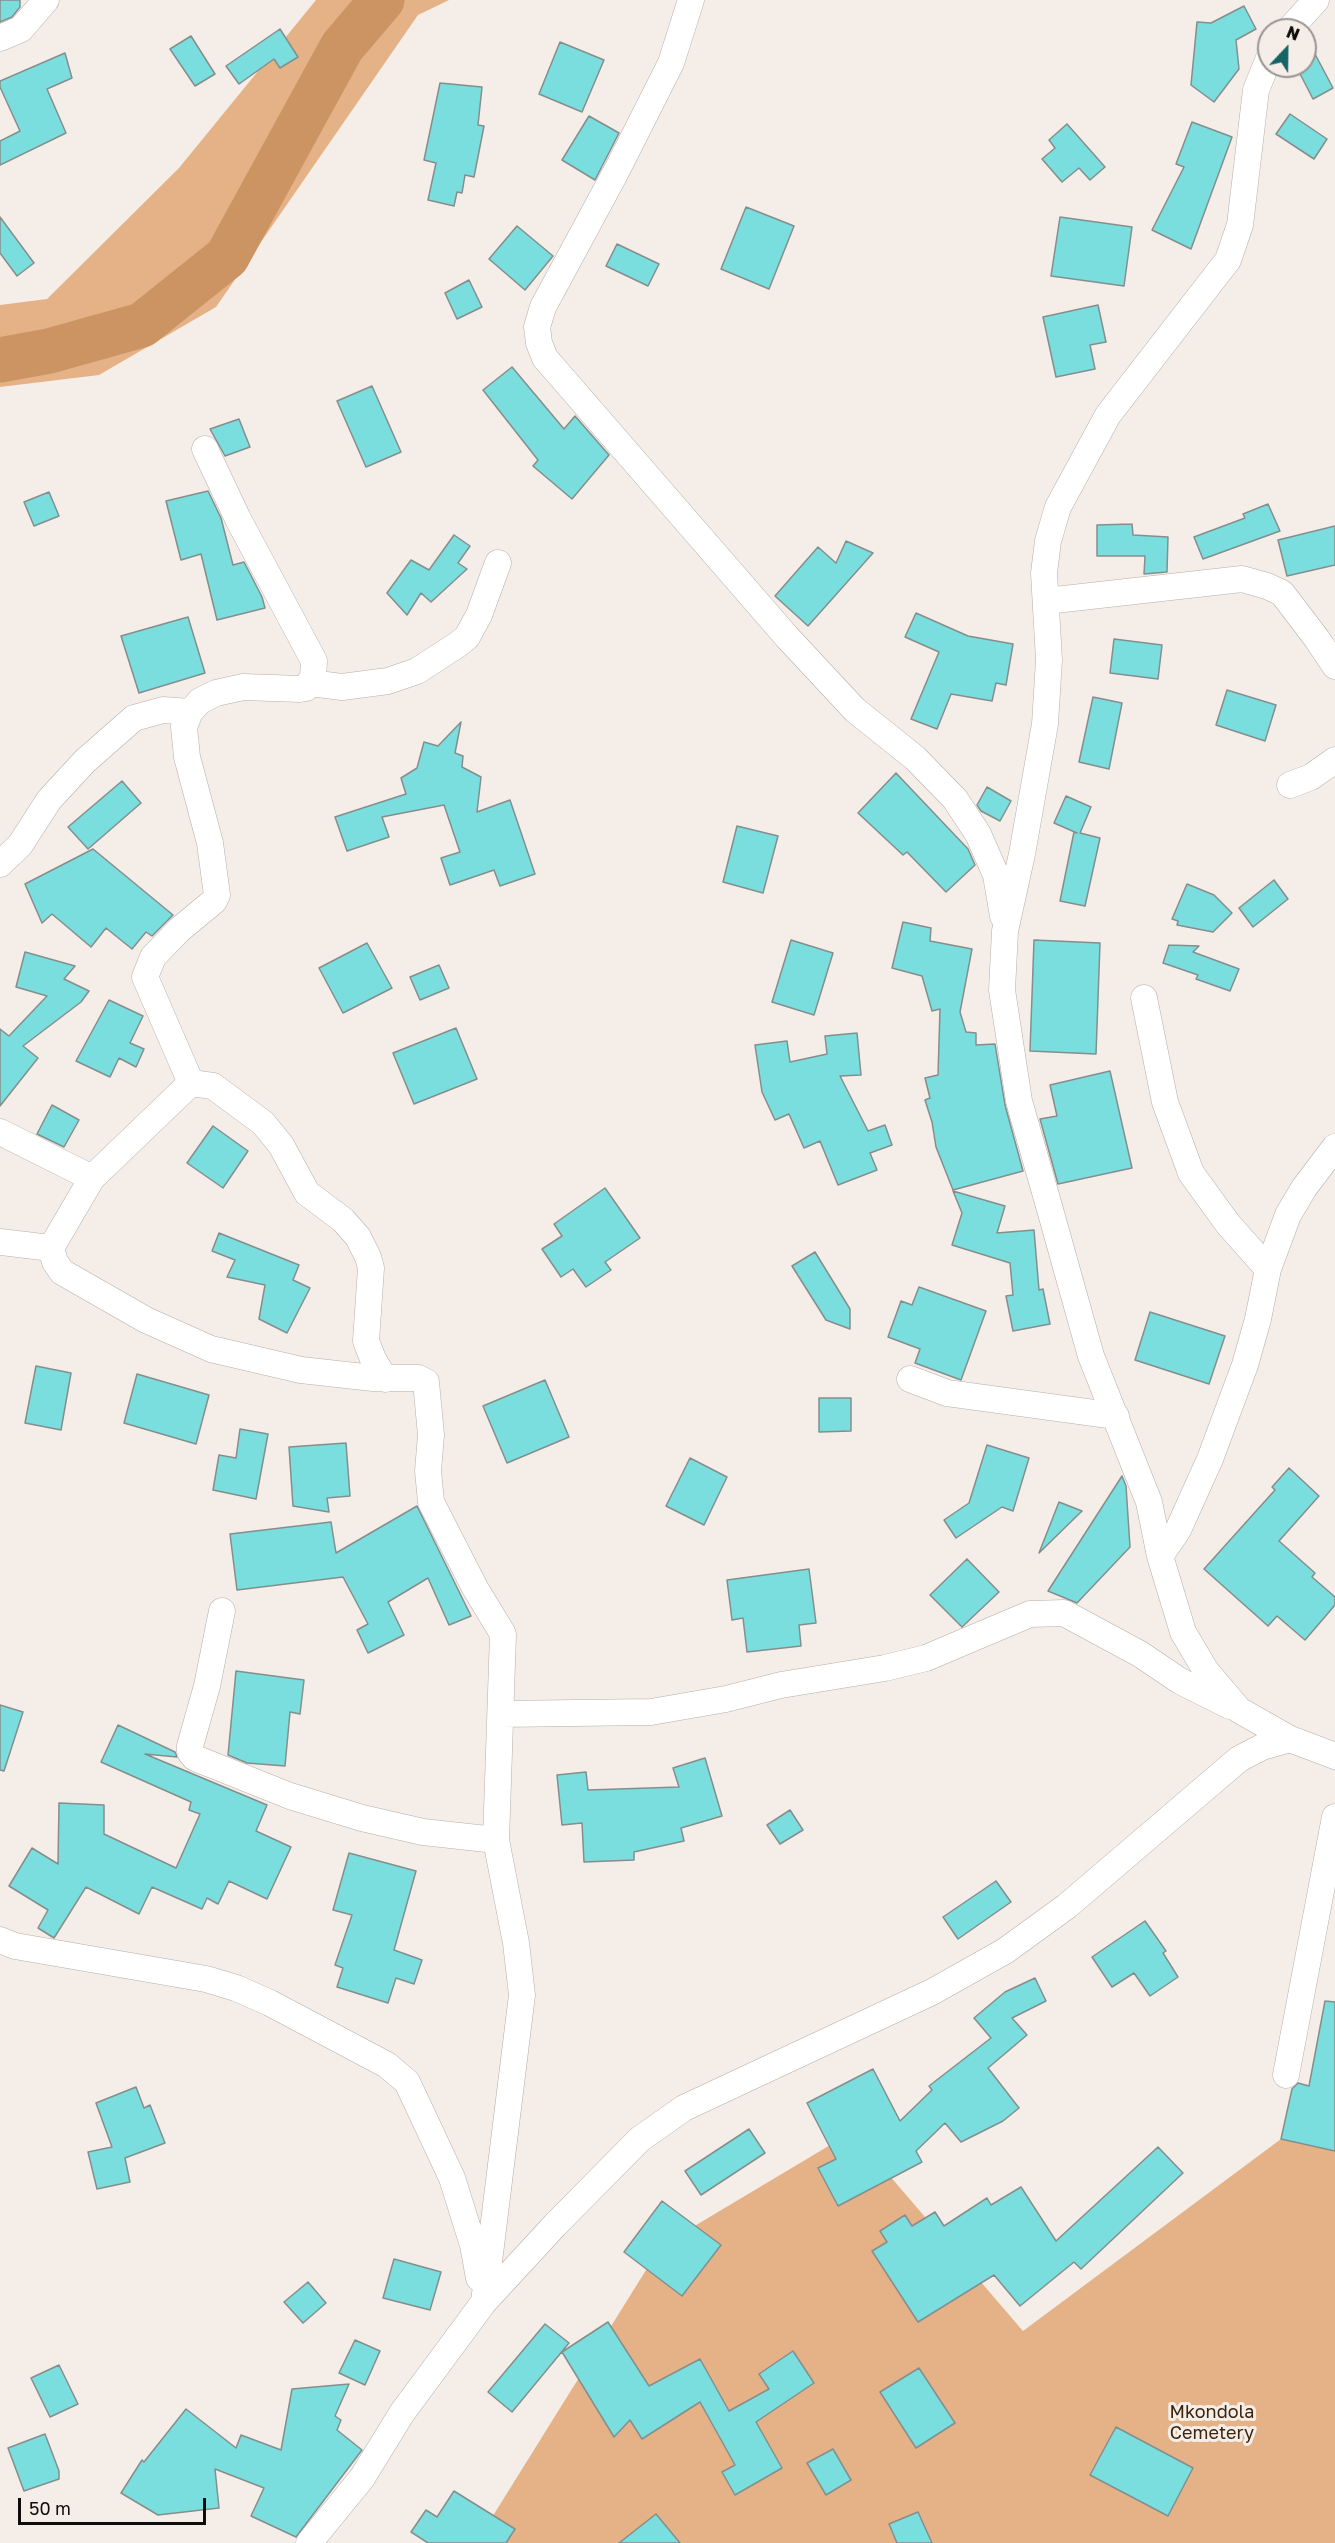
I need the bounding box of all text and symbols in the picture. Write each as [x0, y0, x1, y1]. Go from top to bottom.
north arrow [1257, 18, 1317, 78]
text: N [1284, 22, 1302, 45]
park label: Mkondola Cemetery [1170, 2401, 1254, 2444]
scale bar [21, 2486, 208, 2524]
text: 50 m [29, 2497, 71, 2519]

